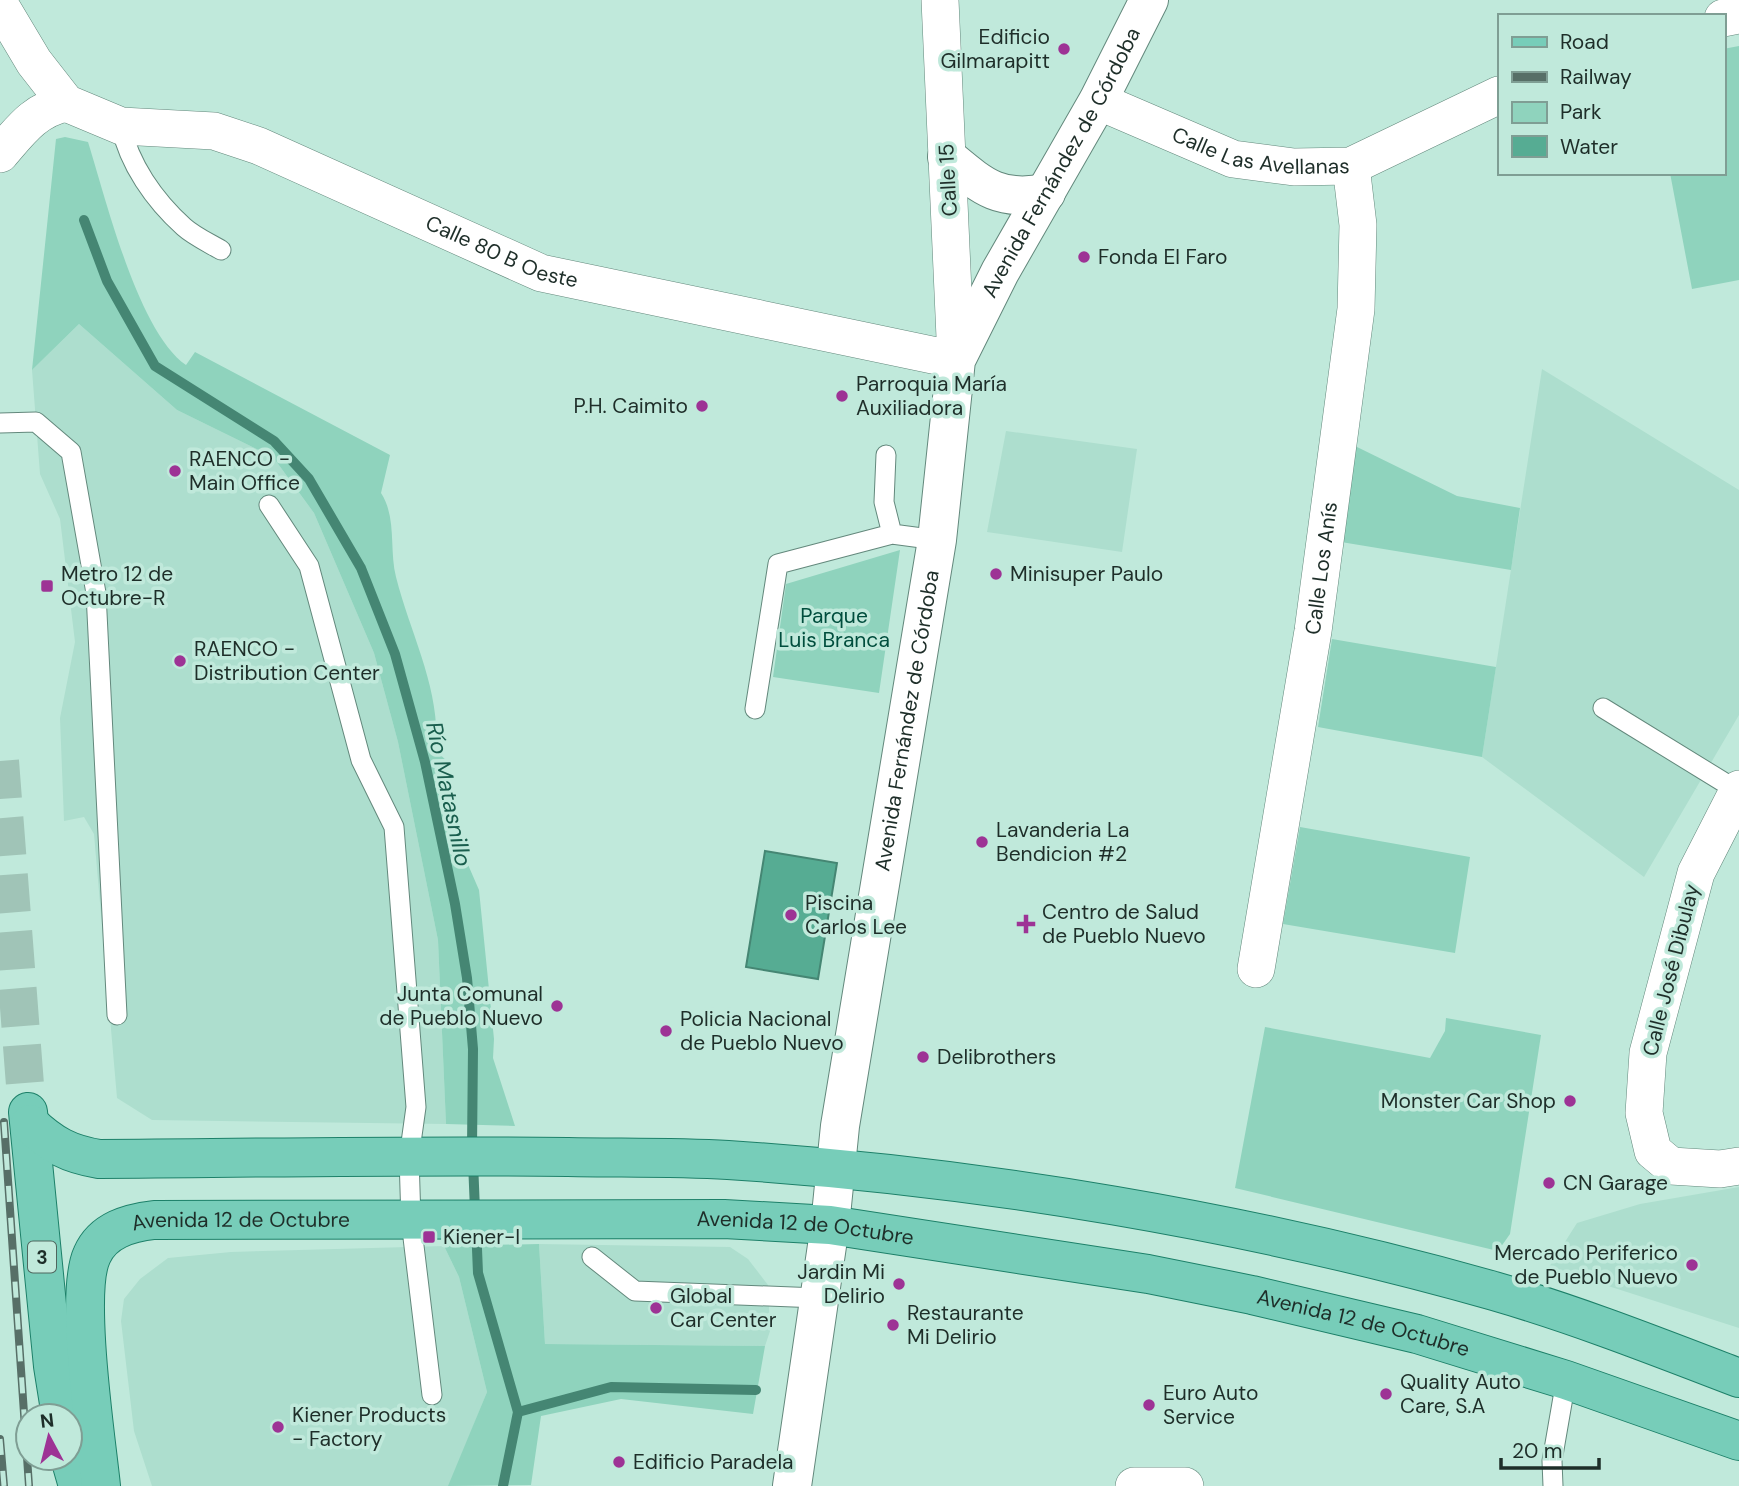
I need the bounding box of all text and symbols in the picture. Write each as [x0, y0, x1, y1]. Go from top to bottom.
legend [1498, 14, 1725, 175]
place label: Edificio Gilmarapitt [940, 23, 1050, 75]
street label: Avenida Fernández de Córdoba [975, 23, 1147, 302]
text: Road [1560, 28, 1609, 56]
marker: Edificio Gilmarapitt [1056, 41, 1072, 57]
text: Railway [1560, 63, 1632, 91]
text: Park [1560, 98, 1602, 126]
street label: Calle Las Avellanas [1168, 120, 1350, 181]
text: Water [1560, 133, 1618, 161]
street label: Calle 15 [932, 143, 964, 217]
street label: Calle 80 B Oeste [421, 209, 581, 294]
place label: Fonda El Faro [1098, 243, 1227, 271]
marker: Fonda El Faro [1076, 249, 1092, 265]
place label: Parroquia María Auxiliadora [856, 370, 1007, 422]
marker: Parroquia María Auxiliadora [834, 388, 850, 404]
place label: P.H. Caimito [573, 392, 688, 420]
marker: P.H. Caimito [694, 398, 710, 414]
place label: RAENCO - Main Office [189, 445, 300, 497]
marker: RAENCO - Main Office [167, 463, 183, 479]
street label: Calle Los Anís [1299, 500, 1344, 637]
place label: Metro 12 de Octubre-R [61, 560, 173, 612]
place label: Minisuper Paulo [1010, 560, 1163, 588]
marker: Minisuper Paulo [988, 566, 1004, 582]
street label: Avenida Fernández de Córdoba [868, 568, 946, 873]
marker: Metro 12 de Octubre-R [39, 578, 55, 594]
park label: Parque Luis Branca [778, 602, 890, 654]
place label: RAENCO - Distribution Center [194, 635, 380, 687]
marker: RAENCO - Distribution Center [172, 653, 188, 669]
water label: Río Matasnillo [419, 719, 479, 869]
place label: Lavanderia La Bendicion #2 [996, 816, 1130, 868]
marker: Lavanderia La Bendicion #2 [974, 834, 990, 850]
street label: Calle José Dibulay [1636, 881, 1706, 1059]
place label: Piscina Carlos Lee [805, 889, 907, 941]
place label: Centro de Salud de Pueblo Nuevo [1042, 898, 1206, 950]
marker: Piscina Carlos Lee [783, 907, 799, 923]
marker: Centro de Salud de Pueblo Nuevo [1016, 914, 1036, 934]
place label: Junta Comunal de Pueblo Nuevo [379, 980, 543, 1032]
marker: Junta Comunal de Pueblo Nuevo [549, 998, 565, 1014]
place label: Policia Nacional de Pueblo Nuevo [680, 1005, 844, 1057]
marker: Policia Nacional de Pueblo Nuevo [658, 1023, 674, 1039]
place label: Delibrothers [937, 1043, 1056, 1071]
marker: Delibrothers [915, 1049, 931, 1065]
place label: Monster Car Shop [1381, 1087, 1556, 1115]
marker: Monster Car Shop [1562, 1093, 1578, 1109]
place label: CN Garage [1563, 1169, 1668, 1197]
marker: CN Garage [1541, 1175, 1557, 1191]
street label: Avenida 12 de Octubre [696, 1205, 916, 1252]
street label: Avenida 12 de Octubre [129, 1206, 350, 1238]
place label: Kiener-I [443, 1223, 520, 1251]
marker: Kiener-I [421, 1229, 437, 1245]
place label: Mercado Periferico de Pueblo Nuevo [1494, 1239, 1678, 1291]
road number: 3 [28, 1242, 56, 1273]
marker: Mercado Periferico de Pueblo Nuevo [1684, 1257, 1700, 1273]
place label: Jardin Mi Delirio [797, 1258, 885, 1310]
marker: Jardin Mi Delirio [891, 1276, 907, 1292]
place label: Global Car Center [670, 1282, 777, 1334]
street label: Avenida 12 de Octubre [1254, 1283, 1473, 1363]
place label: Restaurante Mi Delirio [907, 1299, 1024, 1351]
marker: Global Car Center [648, 1300, 664, 1316]
marker: Restaurante Mi Delirio [885, 1317, 901, 1333]
place label: Quality Auto Care, S.A [1400, 1368, 1521, 1420]
place label: Euro Auto Service [1163, 1379, 1258, 1431]
marker: Quality Auto Care, S.A [1378, 1386, 1394, 1402]
marker: Euro Auto Service [1141, 1397, 1157, 1413]
place label: Kiener Products - Factory [292, 1401, 446, 1453]
north arrow [14, 1402, 84, 1472]
text: N [39, 1407, 55, 1434]
marker: Kiener Products - Factory [270, 1419, 286, 1435]
scale bar [1501, 1426, 1599, 1470]
text: 20 m [1512, 1437, 1563, 1465]
place label: Edificio Paradela [633, 1448, 794, 1476]
marker: Edificio Paradela [611, 1454, 627, 1470]

